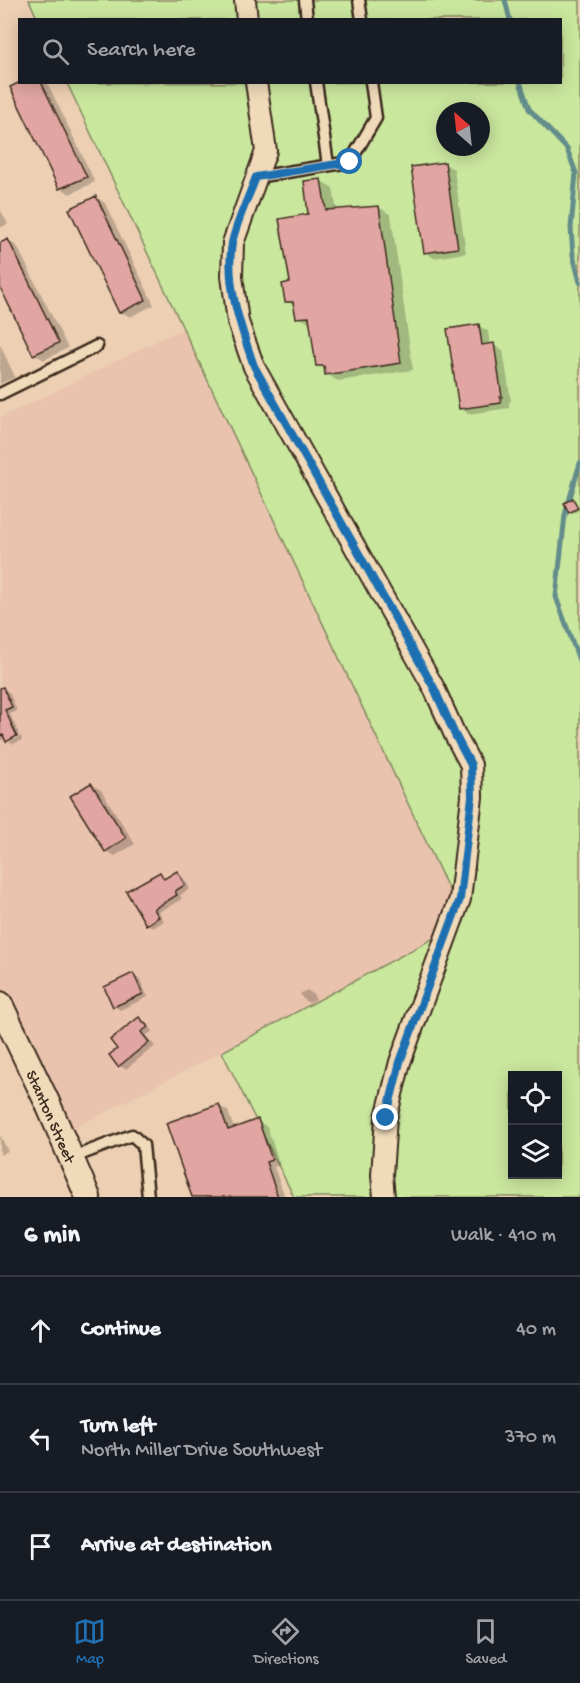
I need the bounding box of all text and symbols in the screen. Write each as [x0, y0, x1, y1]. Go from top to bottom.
search box [18, 18, 562, 84]
icon: search [39, 35, 72, 68]
text: Search here [87, 38, 195, 64]
north arrow [436, 102, 490, 156]
route start [336, 148, 362, 174]
street label: Stanton Street [20, 1068, 78, 1168]
map controls [508, 1071, 562, 1179]
button: locate [508, 1071, 562, 1125]
route end [372, 1104, 398, 1130]
button: layers [508, 1125, 562, 1179]
text: 6 min [24, 1221, 80, 1252]
text: Walk · 410 m [451, 1225, 556, 1248]
icon: ahead [24, 1314, 57, 1347]
text: Continue [81, 1317, 161, 1343]
text: 40 m [516, 1319, 556, 1342]
text: Turn left [81, 1414, 155, 1440]
icon: left [24, 1422, 57, 1455]
text: 370 m [505, 1427, 556, 1450]
text: North Miller Drive Southwest [81, 1440, 322, 1463]
icon: arrive [24, 1530, 57, 1563]
text: Arrive at destination [81, 1533, 271, 1559]
tab: Map [73, 1615, 106, 1670]
tab: Directions [253, 1615, 319, 1670]
tab: Saved [465, 1615, 506, 1670]

